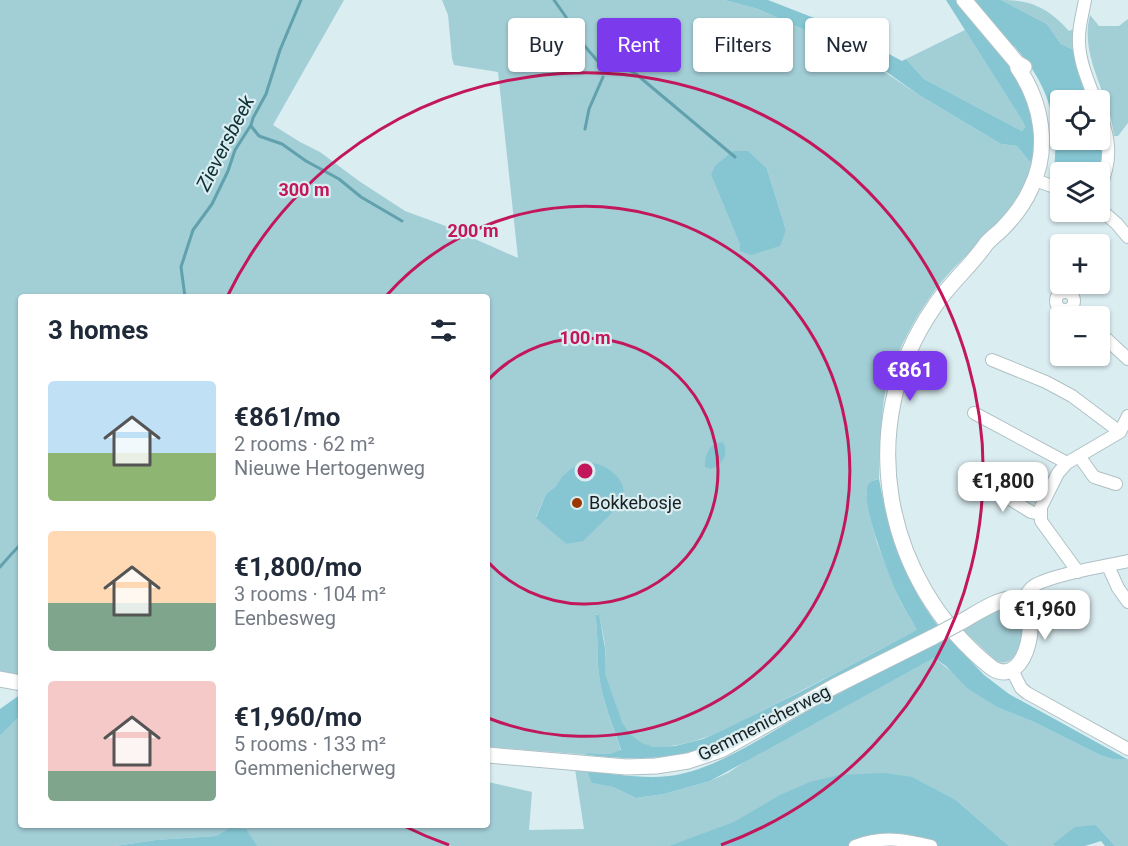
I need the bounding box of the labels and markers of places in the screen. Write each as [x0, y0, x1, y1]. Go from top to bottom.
pin: €861 [874, 351, 946, 402]
centre of rings [575, 461, 595, 481]
pin: €1,800 [954, 462, 1052, 513]
place label: Bokkebosje [589, 492, 682, 513]
marker: Bokkebosje [570, 496, 584, 510]
pin: €1,960 [996, 590, 1094, 641]

